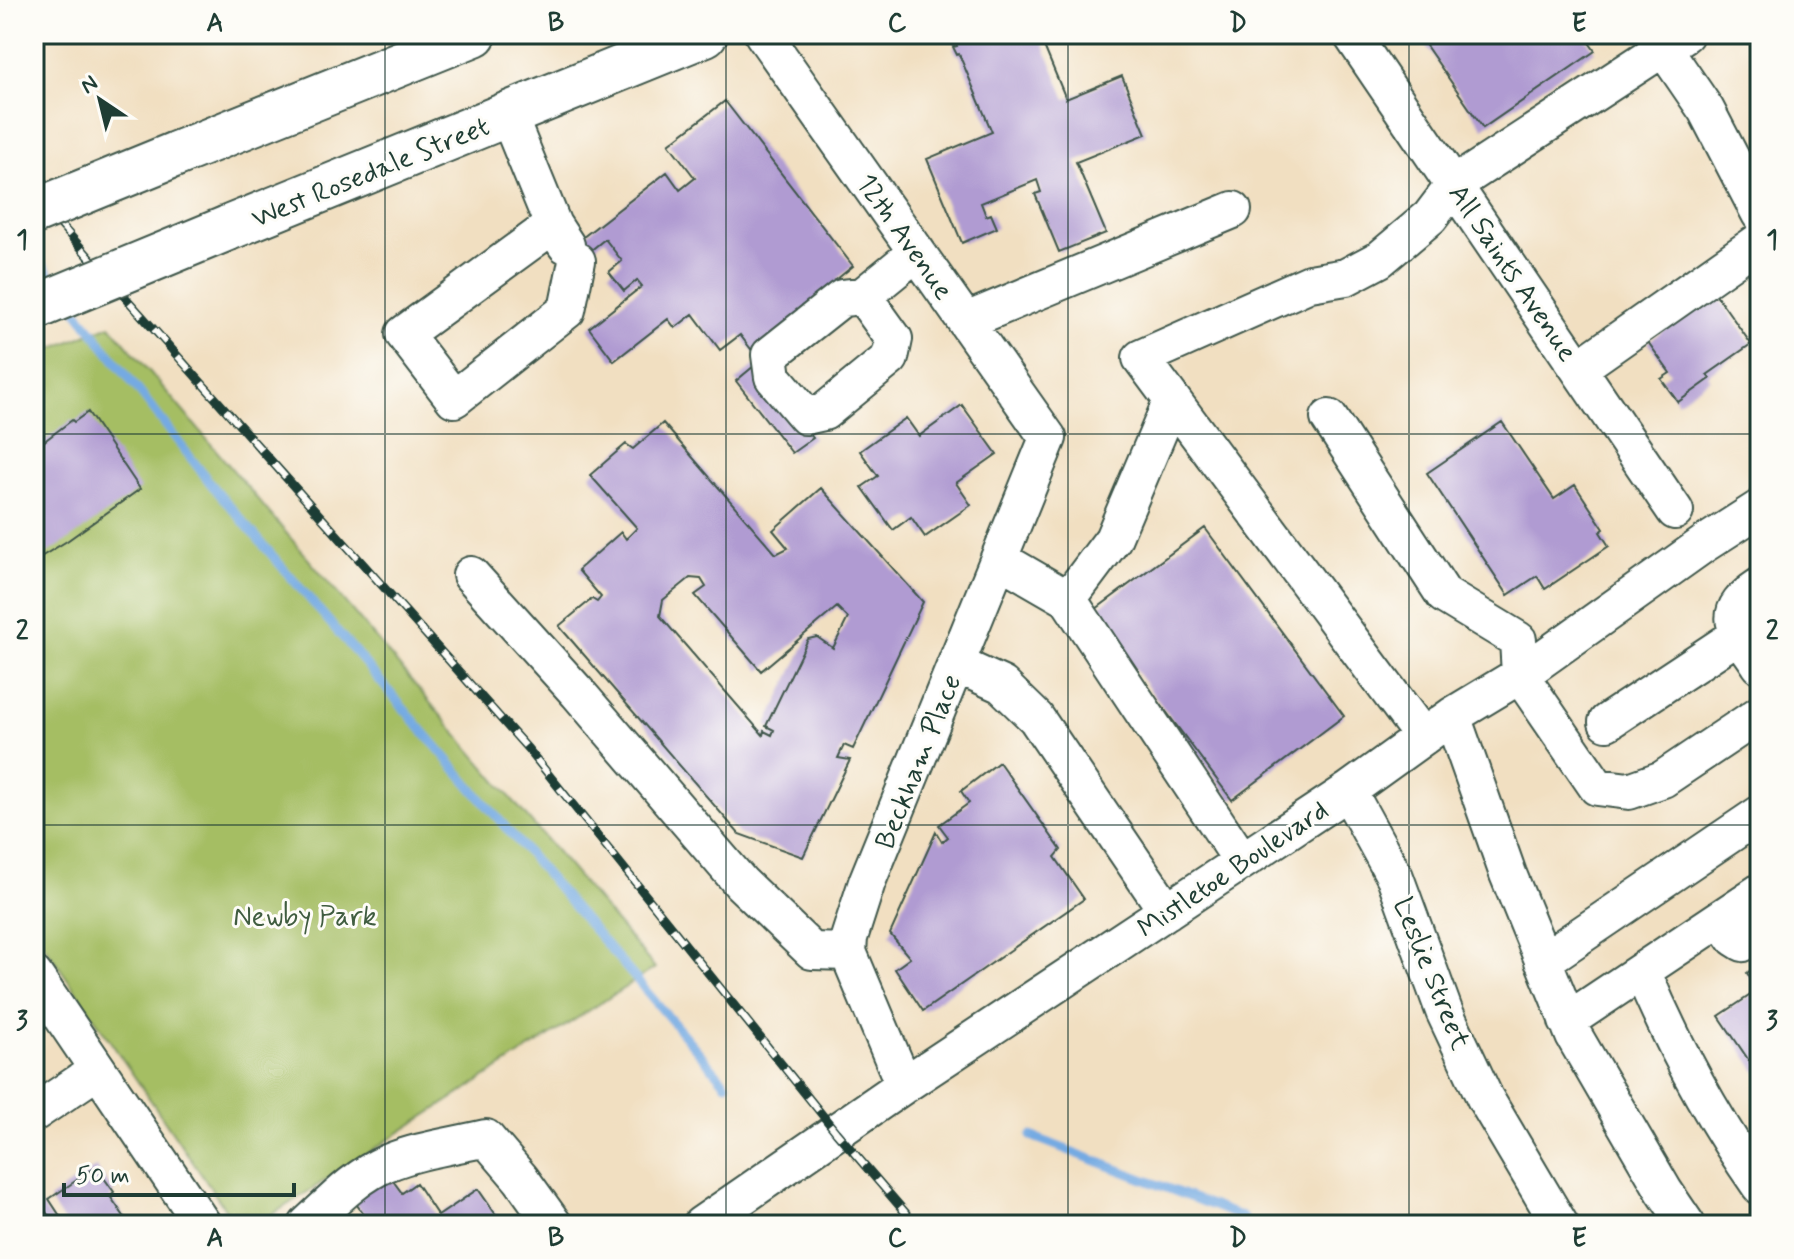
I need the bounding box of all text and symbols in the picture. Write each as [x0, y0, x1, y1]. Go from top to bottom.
text: A [206, 7, 224, 41]
text: B [548, 7, 564, 41]
text: C [888, 7, 907, 41]
text: D [1229, 7, 1247, 41]
text: E [1571, 7, 1587, 41]
north arrow [60, 60, 140, 140]
text: N [76, 70, 104, 101]
street label: West Rosedale Street [247, 109, 495, 238]
street label: 12th Avenue [847, 167, 961, 308]
street label: All Saints Avenue [1439, 177, 1585, 369]
text: 1 [16, 224, 28, 258]
text: 1 [1766, 224, 1778, 258]
text: 2 [16, 615, 29, 649]
text: 2 [1766, 615, 1779, 649]
street label: Beckham Place [867, 669, 971, 855]
street label: Mistletoe Boulevard [1131, 792, 1336, 948]
street label: Leslie Street [1383, 892, 1478, 1056]
park label: Newby Park [233, 899, 377, 936]
text: 3 [16, 1005, 28, 1039]
text: 3 [1766, 1005, 1778, 1039]
scale bar [64, 1147, 294, 1197]
text: 50 m [76, 1161, 130, 1192]
text: A [206, 1222, 224, 1256]
text: B [548, 1222, 564, 1256]
text: C [888, 1222, 907, 1256]
text: D [1229, 1222, 1247, 1256]
text: E [1571, 1222, 1587, 1256]

